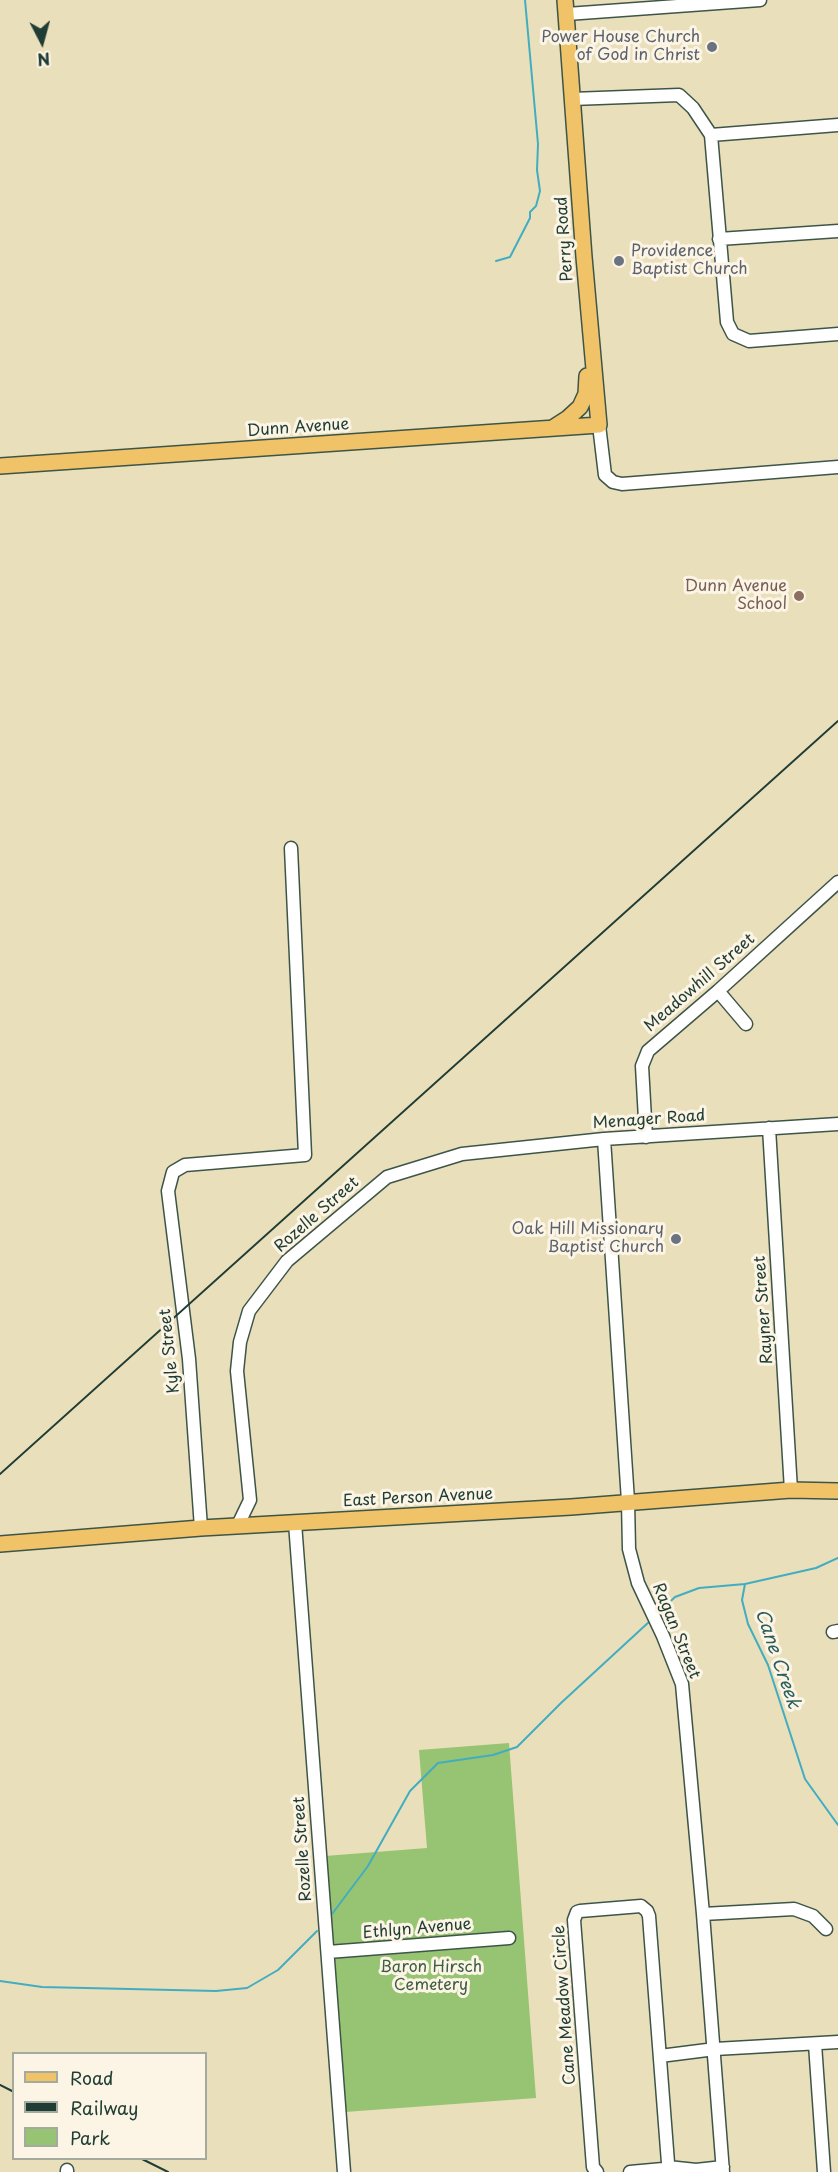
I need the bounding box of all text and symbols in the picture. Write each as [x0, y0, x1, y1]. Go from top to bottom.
north arrow [12, 12, 72, 72]
place label: Power House Church of God in Christ [541, 28, 700, 66]
marker: Power House Church of God in Christ [705, 40, 719, 54]
text: N [36, 47, 51, 72]
street label: Perry Road [552, 196, 578, 282]
place label: Providence Baptist Church [631, 242, 748, 280]
marker: Providence Baptist Church [612, 254, 626, 268]
street label: Dunn Avenue [246, 415, 350, 441]
place label: Dunn Avenue School [685, 577, 787, 615]
marker: Dunn Avenue School [792, 589, 806, 603]
street label: Meadowhill Street [641, 930, 759, 1036]
street label: Menager Road [592, 1106, 706, 1134]
street label: Rozelle Street [271, 1173, 363, 1257]
place label: Oak Hill Missionary Baptist Church [512, 1220, 664, 1258]
marker: Oak Hill Missionary Baptist Church [669, 1232, 683, 1246]
street label: Rayner Street [751, 1255, 777, 1365]
street label: Kyle Street [156, 1308, 184, 1394]
street label: East Person Avenue [343, 1484, 493, 1512]
street label: Ragan Street [648, 1580, 704, 1682]
water label: Cane Creek [750, 1606, 804, 1712]
street label: Rozelle Street [290, 1796, 316, 1902]
street label: Ethlyn Avenue [362, 1915, 472, 1943]
street label: Cane Meadow Circle [550, 1924, 580, 2086]
park label: Baron Hirsch Cemetery [380, 1958, 482, 1996]
legend [12, 2052, 207, 2160]
text: Road [70, 2064, 114, 2091]
text: Railway [70, 2094, 138, 2121]
text: Park [70, 2124, 110, 2151]

